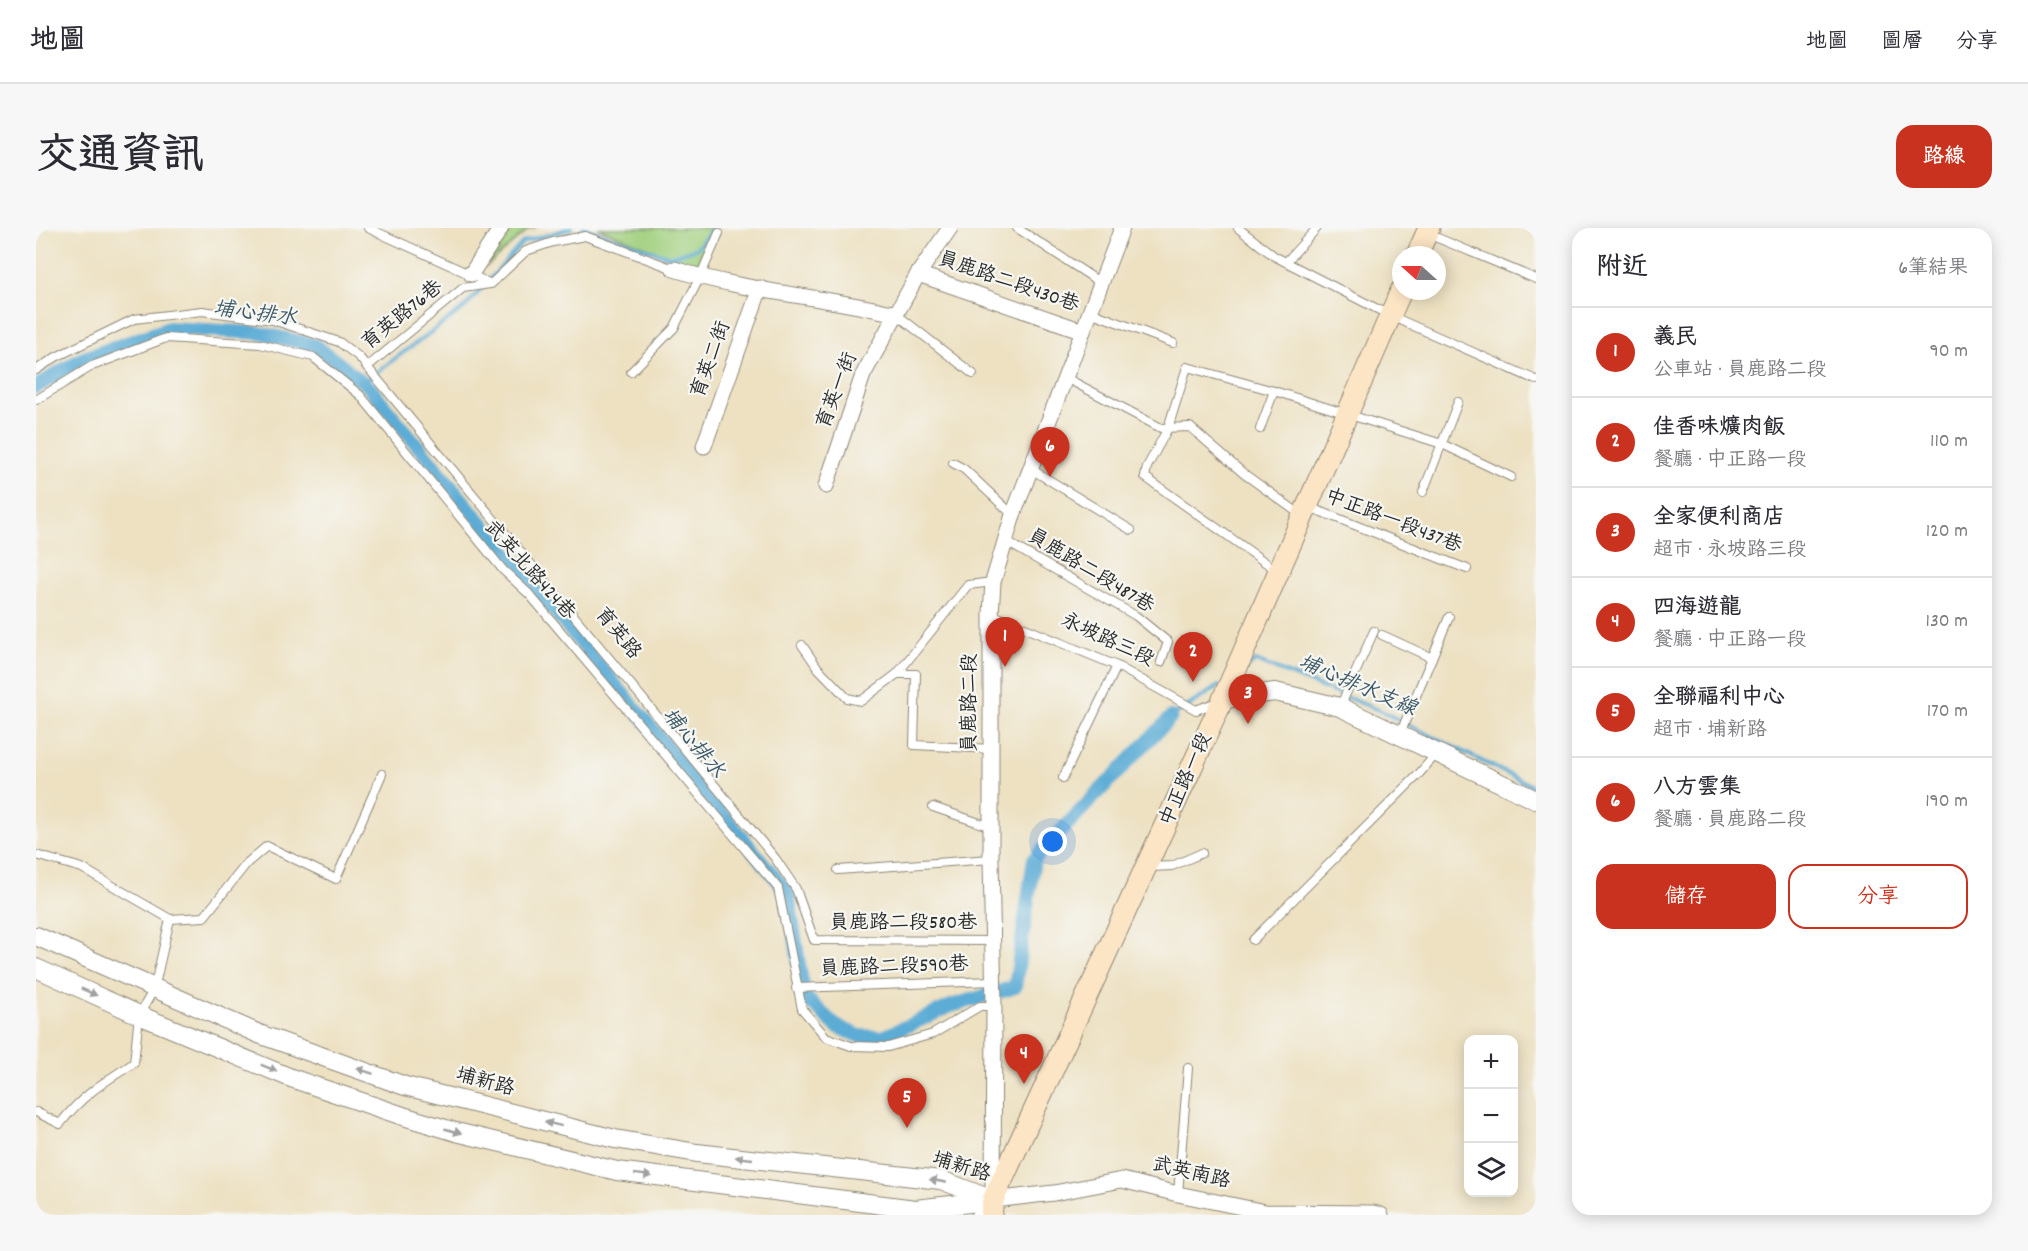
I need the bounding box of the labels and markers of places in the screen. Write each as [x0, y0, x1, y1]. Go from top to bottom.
pin: 6 [1030, 428, 1070, 477]
pin: 1 [986, 618, 1024, 667]
pin: 2 [1174, 632, 1212, 682]
pin: 3 [1228, 674, 1268, 724]
pin: 4 [1004, 1034, 1044, 1084]
pin: 5 [888, 1078, 926, 1128]

